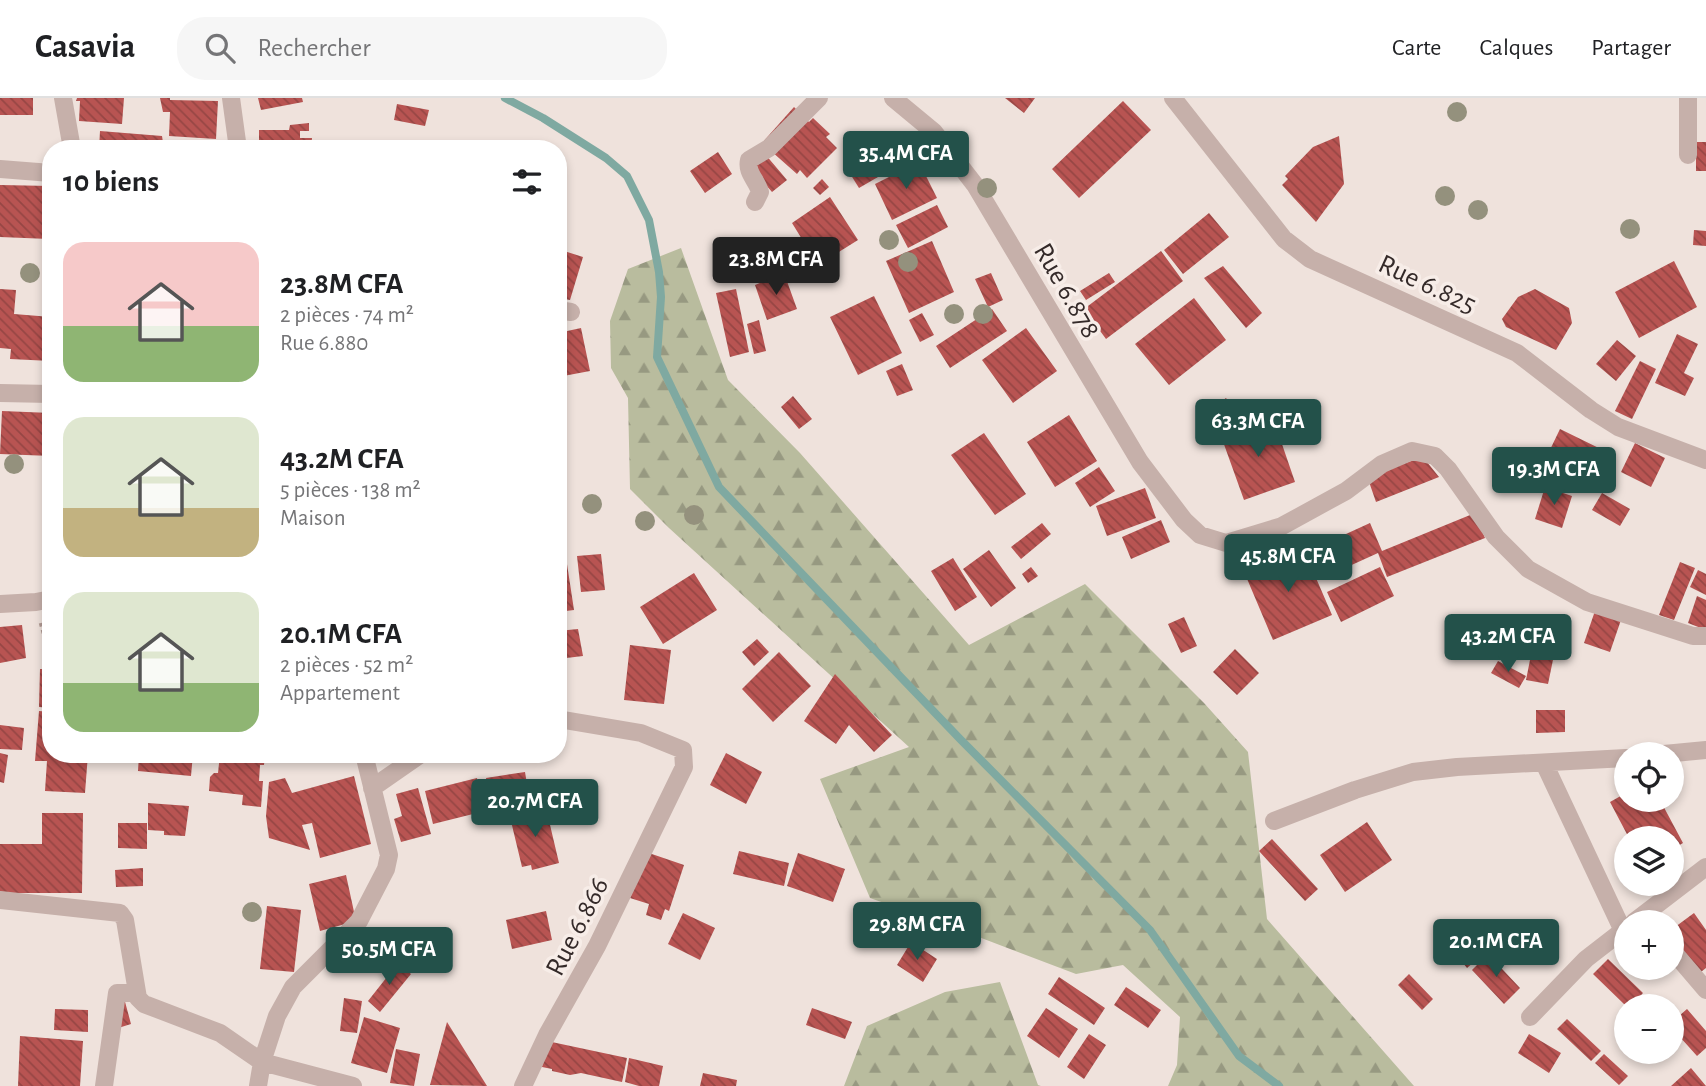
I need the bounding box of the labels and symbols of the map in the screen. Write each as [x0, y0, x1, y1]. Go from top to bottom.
pin: 35.4M CFA [826, 132, 986, 191]
pin: 23.8M CFA [696, 238, 856, 297]
street label: Rue 6.878 [1028, 239, 1105, 343]
street label: Rue 6.825 [1374, 250, 1480, 319]
pin: 63.3M CFA [1178, 400, 1338, 459]
pin: 19.3M CFA [1474, 448, 1634, 507]
pin: 45.8M CFA [1208, 534, 1368, 594]
pin: 43.2M CFA [1428, 614, 1588, 674]
pin: 20.7M CFA [455, 780, 615, 839]
street label: Rue 6.866 [541, 873, 614, 980]
pin: 29.8M CFA [837, 902, 997, 962]
pin: 20.1M CFA [1416, 920, 1576, 979]
pin: 50.5M CFA [309, 928, 469, 987]

